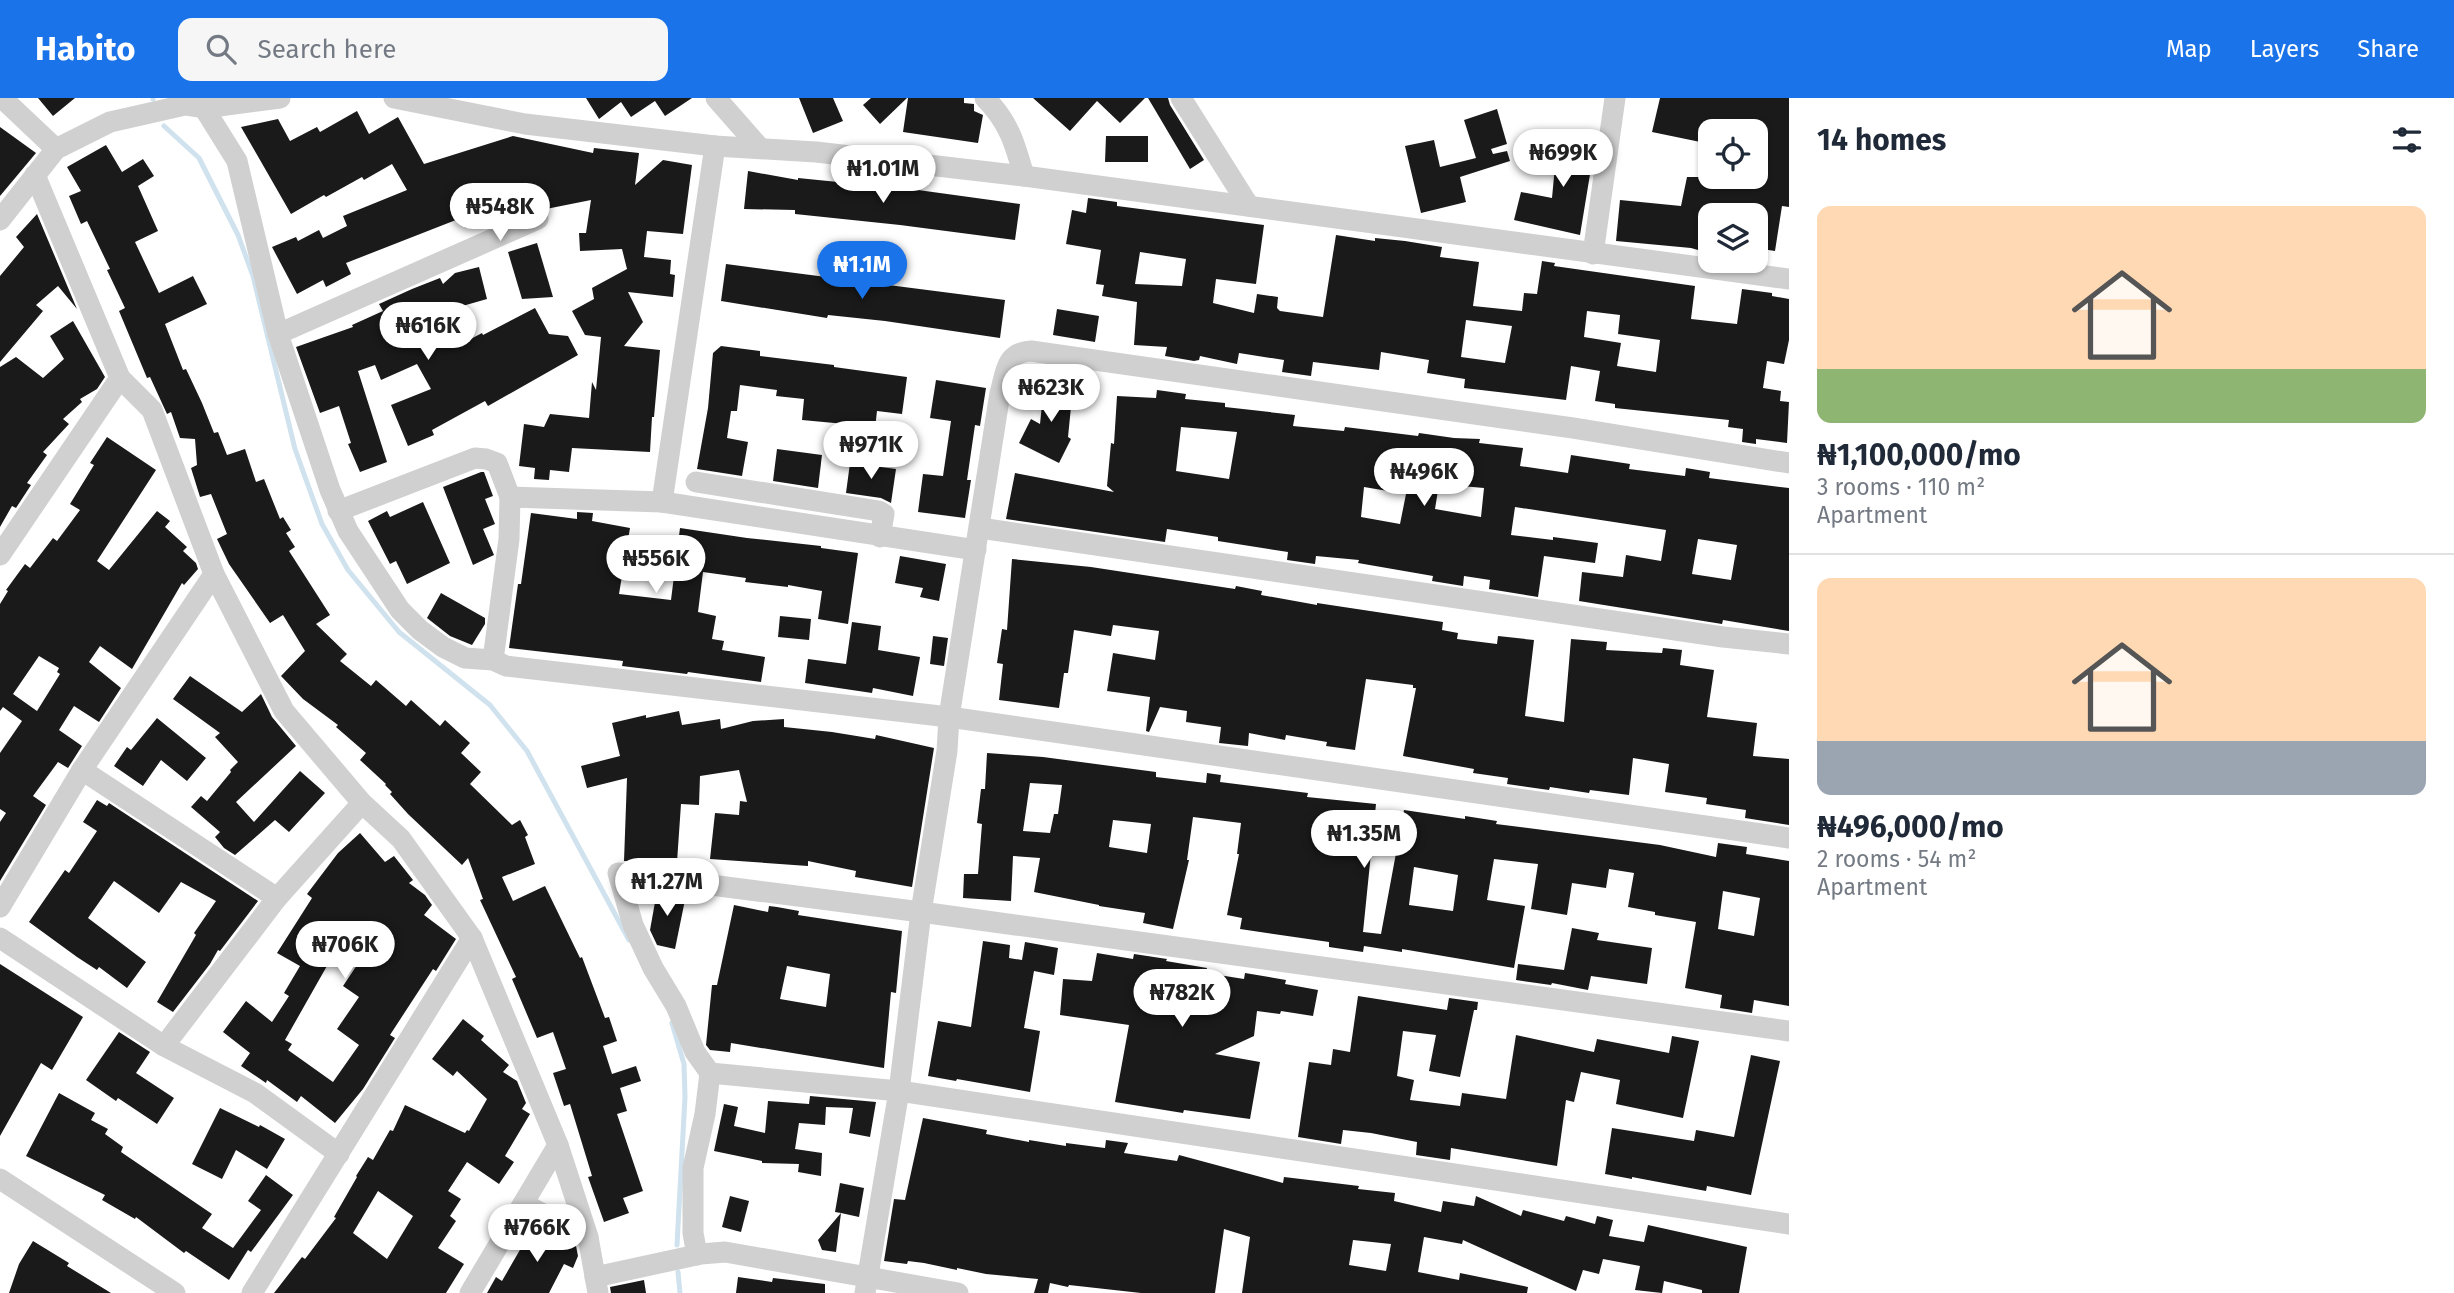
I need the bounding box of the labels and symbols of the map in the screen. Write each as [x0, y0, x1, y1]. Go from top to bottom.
pin: ₦699K [1514, 130, 1612, 189]
pin: ₦1.01M [826, 146, 940, 205]
pin: ₦548K [451, 184, 549, 243]
pin: ₦1.1M [813, 242, 911, 301]
pin: ₦616K [379, 302, 477, 362]
pin: ₦623K [1002, 364, 1100, 424]
pin: ₦971K [822, 422, 920, 481]
pin: ₦496K [1375, 448, 1473, 508]
pin: ₦556K [607, 536, 705, 595]
pin: ₦1.35M [1307, 810, 1421, 870]
pin: ₦1.27M [610, 858, 724, 918]
pin: ₦706K [296, 922, 394, 981]
pin: ₦782K [1133, 970, 1231, 1029]
pin: ₦766K [488, 1204, 586, 1264]

